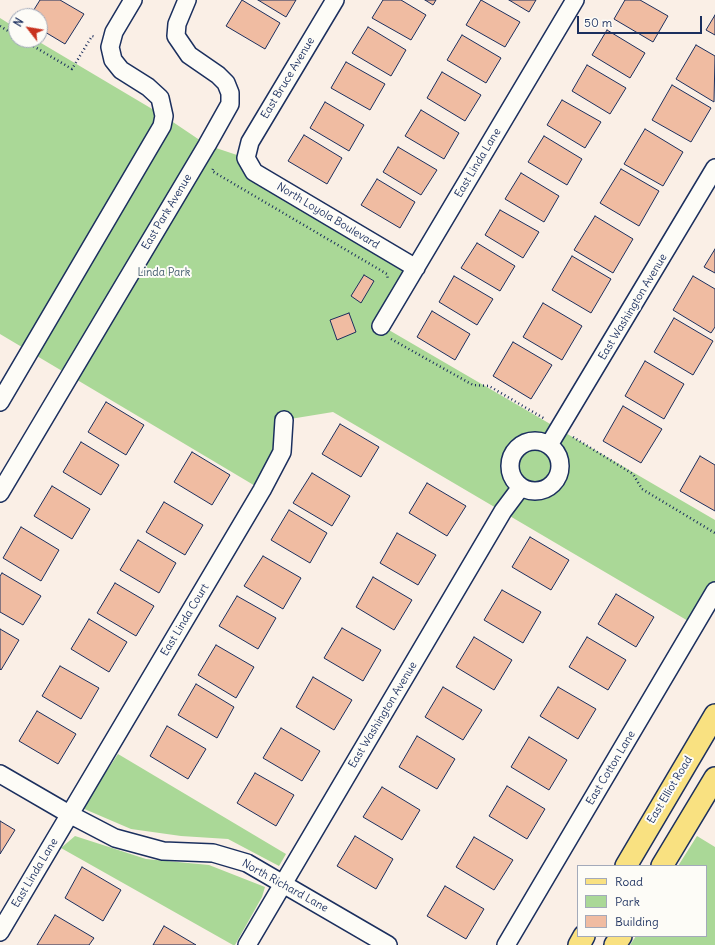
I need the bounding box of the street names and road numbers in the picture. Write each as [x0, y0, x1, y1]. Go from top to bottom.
street label: East Bruce Avenue [258, 35, 318, 121]
street label: East Linda Lane [452, 126, 504, 200]
street label: East Park Avenue [139, 172, 195, 252]
street label: North Loyola Boulevard [274, 180, 382, 252]
street label: East Washington Avenue [596, 251, 670, 363]
street label: East Linda Court [158, 581, 212, 659]
street label: East Washington Avenue [346, 659, 420, 771]
street label: East Cotton Lane [584, 729, 638, 807]
street label: East Elliot Road [645, 754, 695, 826]
street label: East Linda Lane [9, 836, 61, 910]
street label: North Richard Lane [240, 857, 330, 915]

